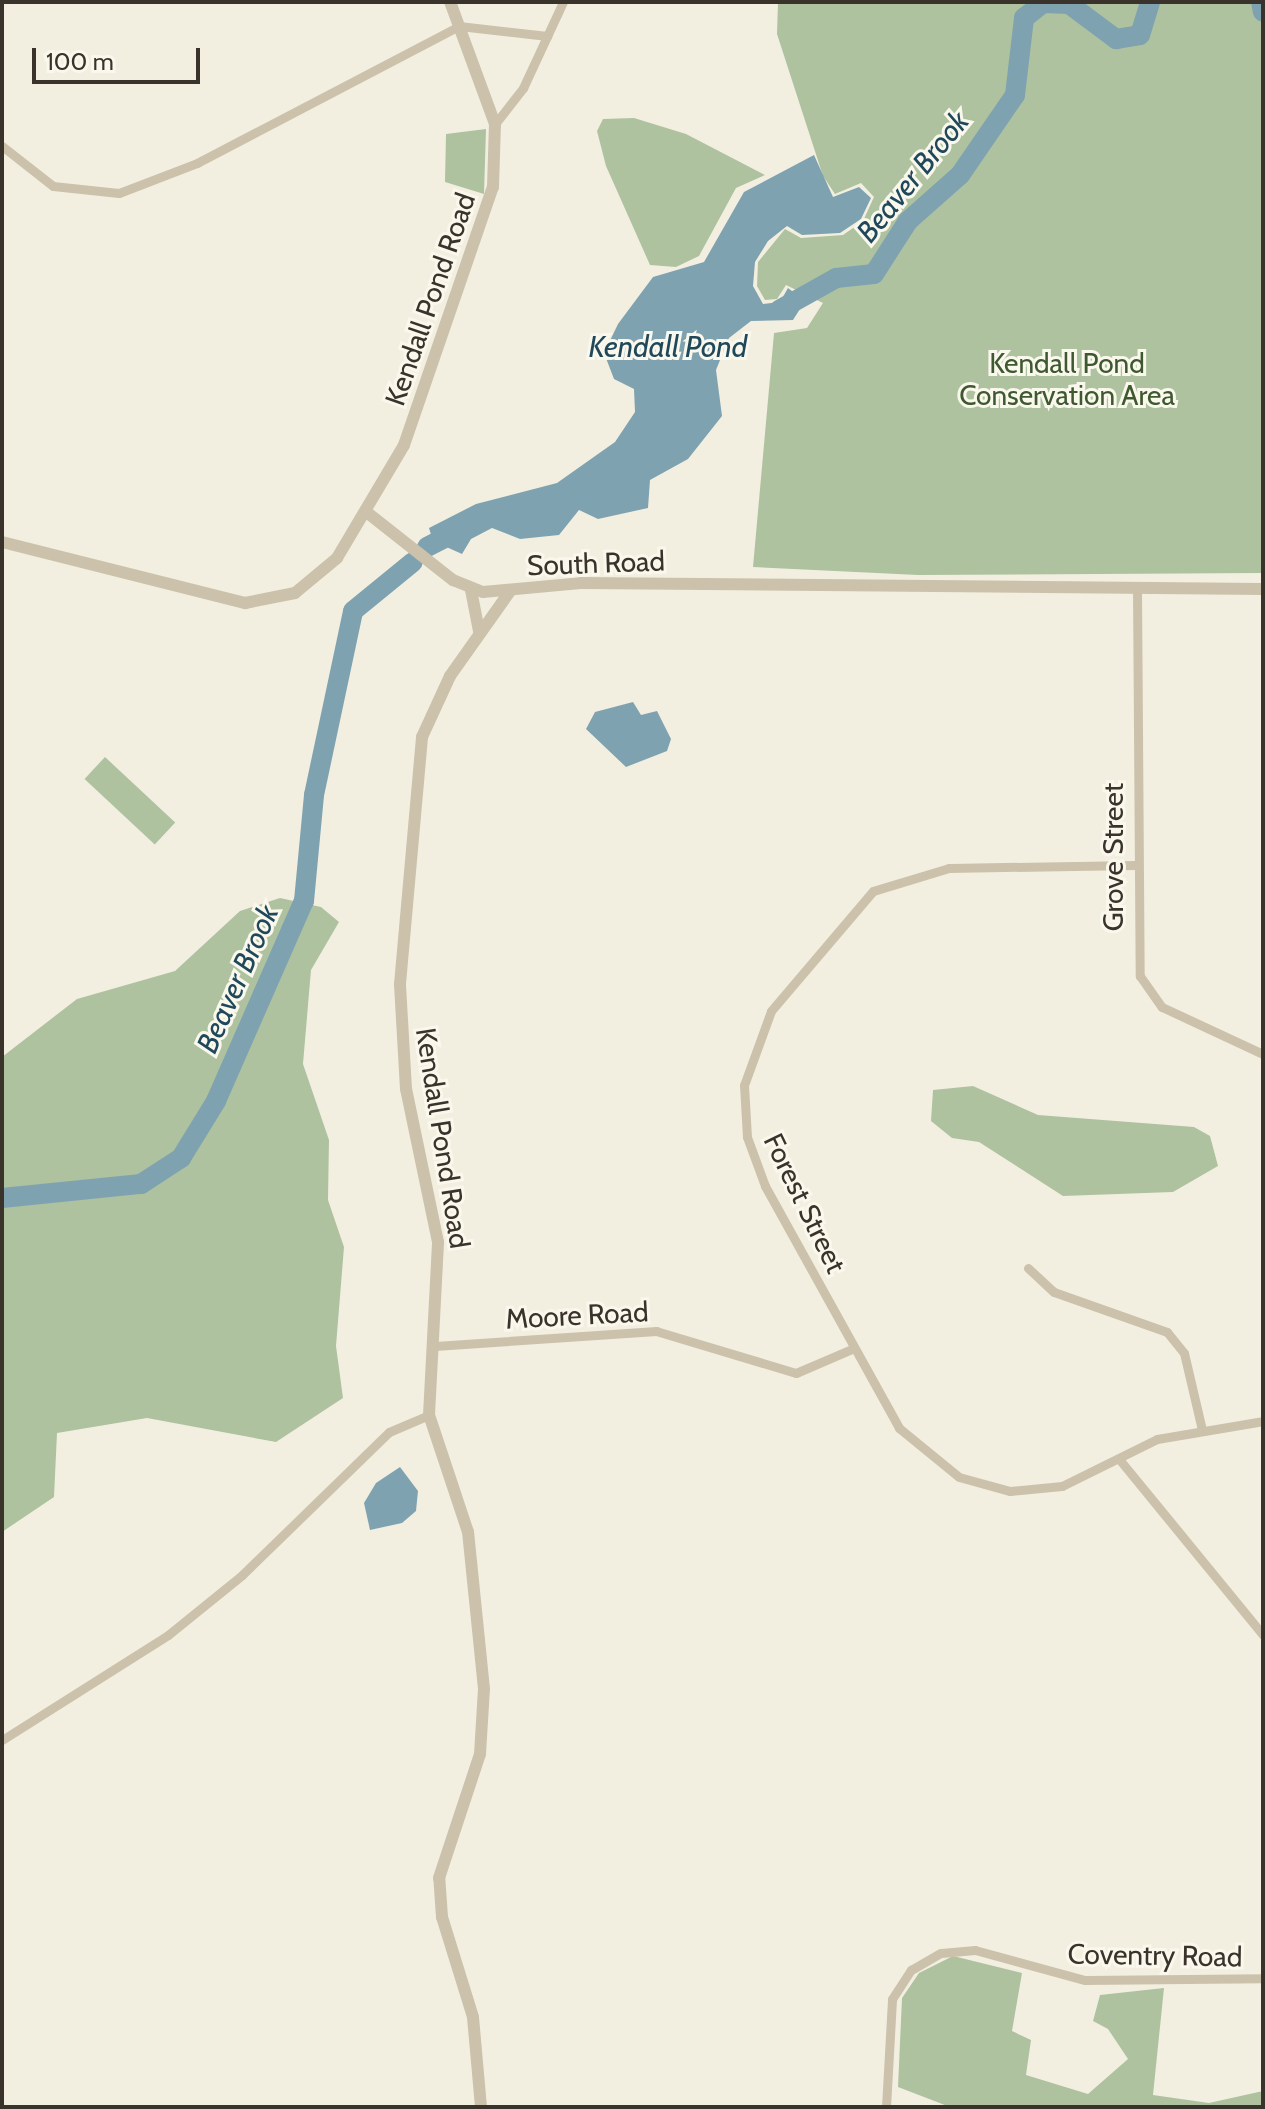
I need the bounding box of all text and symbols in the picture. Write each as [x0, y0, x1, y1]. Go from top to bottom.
scale bar [36, 32, 204, 82]
text: 100 m [46, 47, 114, 76]
water label: Beaver Brook [849, 104, 977, 250]
street label: Kendall Pond Road [378, 188, 482, 410]
water label: Kendall Pond [589, 329, 747, 365]
park label: Kendall Pond Conservation Area [959, 346, 1175, 412]
street label: South Road [526, 544, 666, 582]
street label: Grove Street [1096, 783, 1130, 931]
water label: Beaver Brook [189, 899, 287, 1059]
street label: Kendall Pond Road [409, 1025, 477, 1251]
street label: Forest Street [757, 1128, 853, 1278]
street label: Moore Road [505, 1294, 649, 1336]
street label: Coventry Road [1067, 1937, 1243, 1973]

